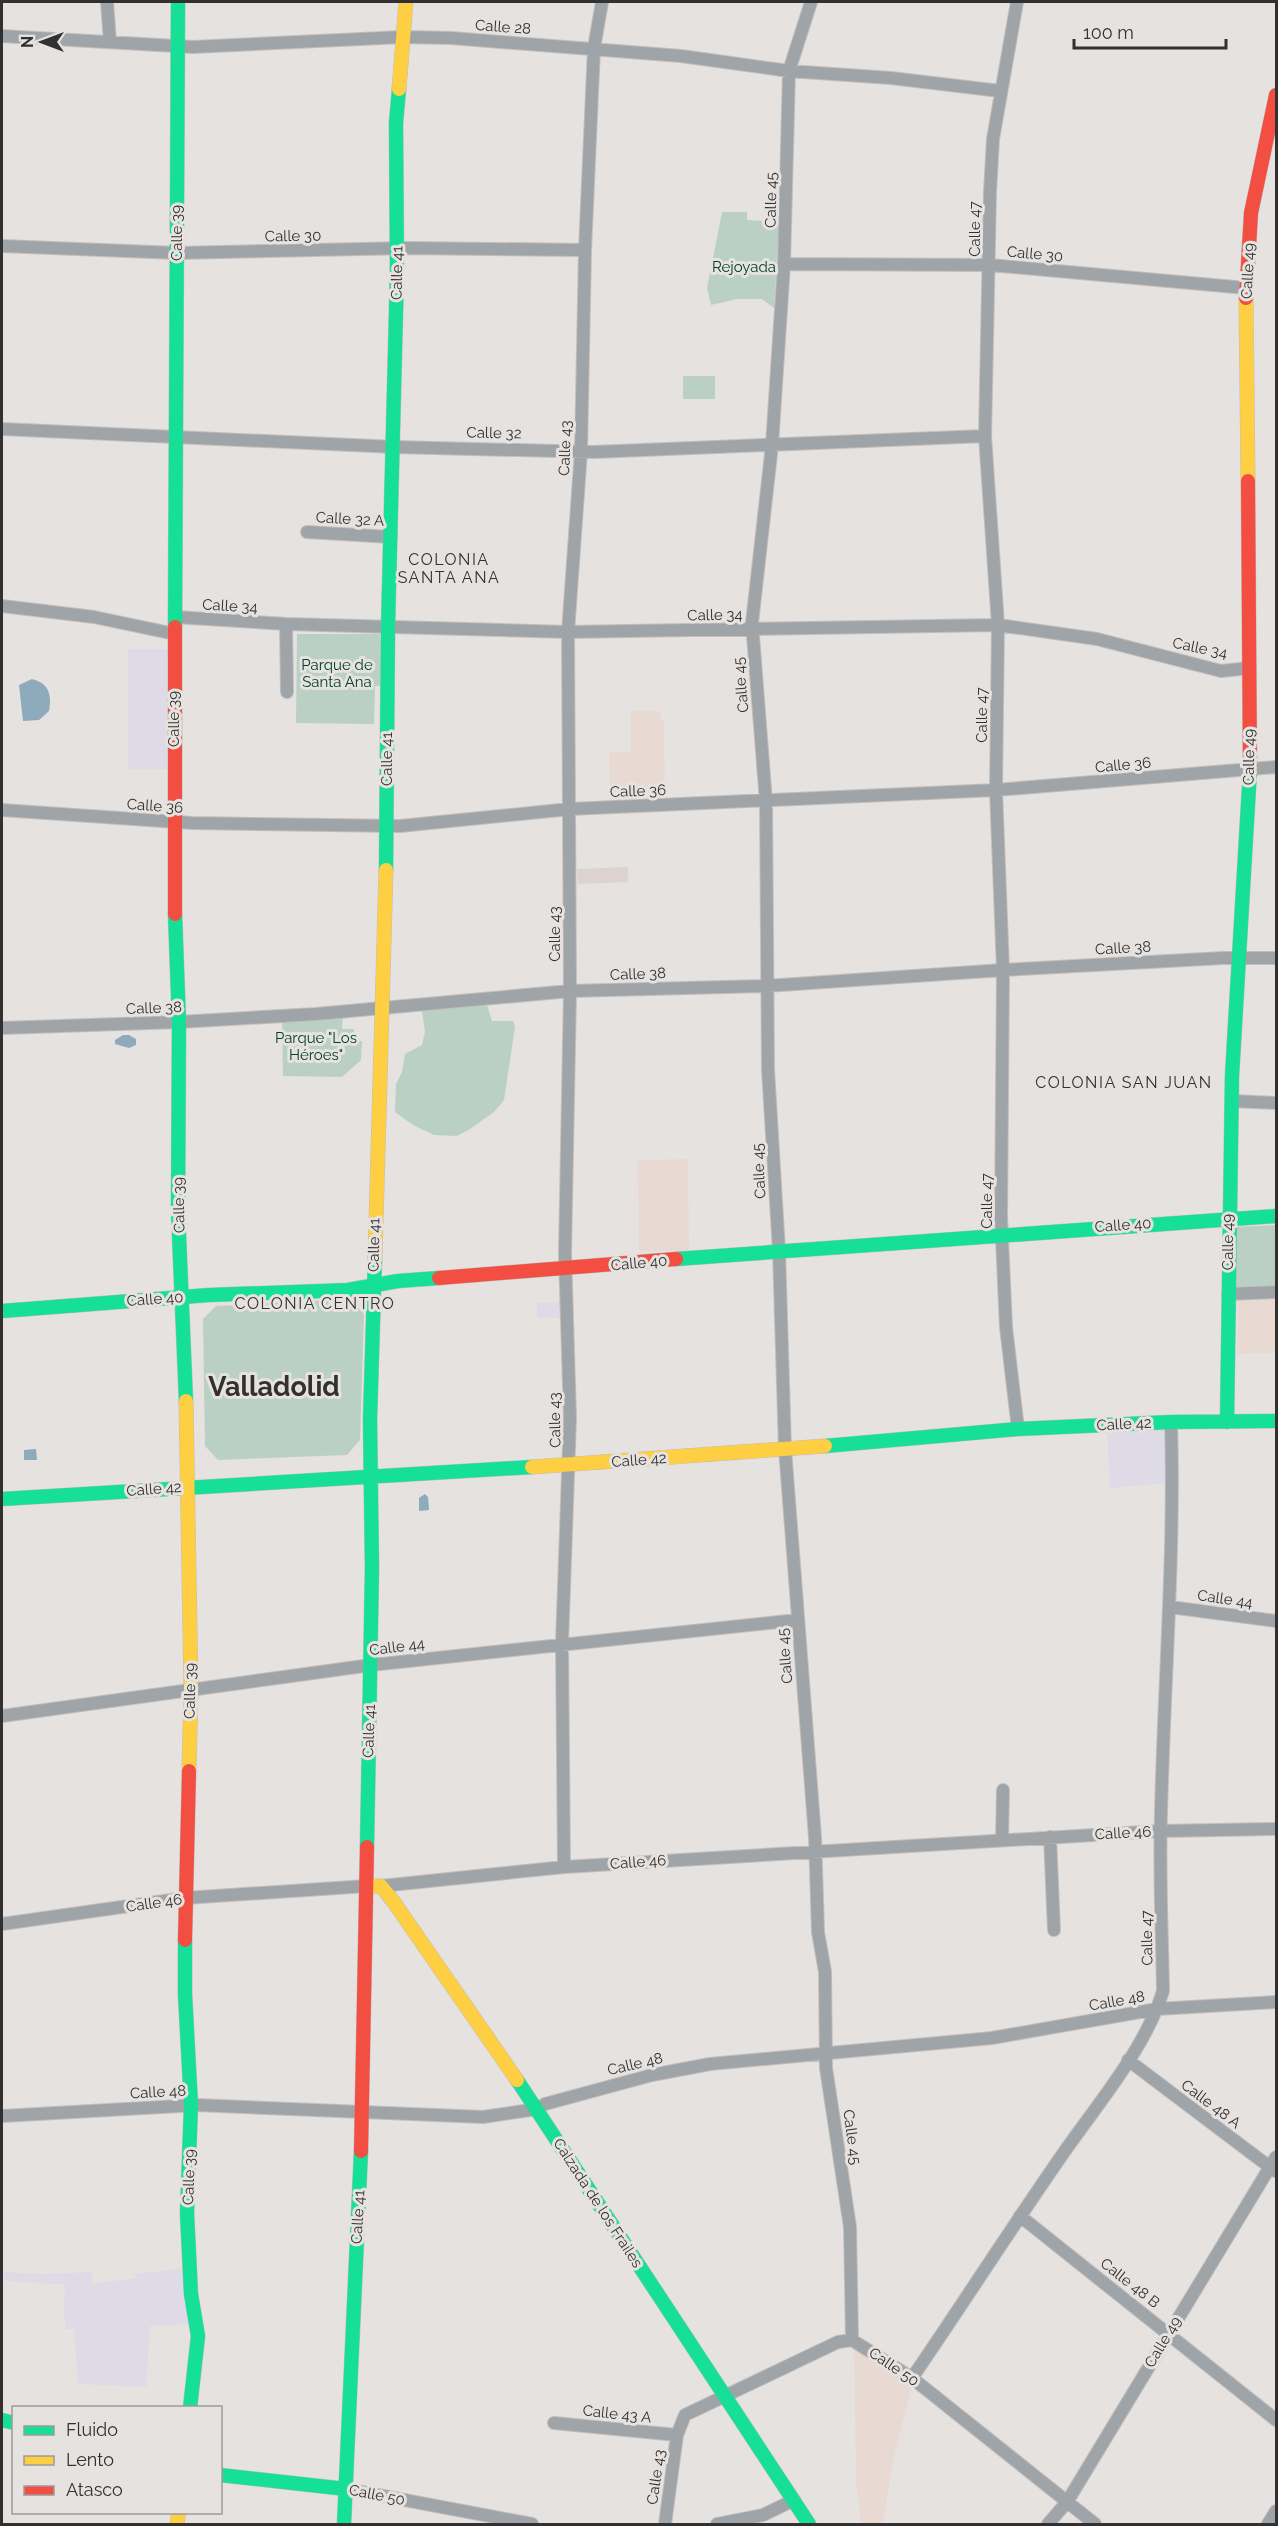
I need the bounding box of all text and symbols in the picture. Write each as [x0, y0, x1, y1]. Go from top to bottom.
north arrow [12, 12, 72, 72]
scale bar [1074, 12, 1226, 50]
street label: Calle 28 [474, 16, 532, 38]
text: 100 m [1083, 22, 1134, 43]
text: N [18, 36, 37, 48]
street label: Calle 45 [762, 172, 780, 228]
street label: Calle 47 [966, 201, 984, 257]
street label: Calle 39 [168, 205, 186, 261]
street label: Calle 30 [265, 227, 321, 245]
street label: Calle 49 [1238, 242, 1258, 300]
street label: Calle 30 [1006, 243, 1064, 265]
street label: Calle 41 [388, 245, 406, 300]
park label: Rejoyada [712, 258, 776, 276]
street label: Calle 43 [555, 420, 575, 476]
street label: Calle 32 [466, 424, 522, 442]
street label: Calle 32 A [315, 508, 385, 530]
district label: COLONIA SANTA ANA [398, 550, 500, 587]
street label: Calle 34 [202, 596, 258, 616]
street label: Calle 34 [687, 606, 743, 624]
street label: Calle 34 [1171, 634, 1229, 662]
park label: Parque de Santa Ana [301, 656, 373, 691]
street label: Calle 45 [730, 657, 752, 713]
street label: Calle 47 [973, 687, 991, 743]
street label: Calle 39 [165, 691, 183, 747]
street label: Calle 49 [1240, 729, 1258, 785]
street label: Calle 41 [378, 731, 396, 786]
street label: Calle 36 [1094, 754, 1152, 776]
street label: Calle 36 [610, 781, 666, 801]
street label: Calle 36 [126, 795, 184, 817]
street label: Calle 43 [546, 906, 564, 962]
street label: Calle 38 [1094, 938, 1152, 958]
street label: Calle 38 [610, 964, 666, 984]
street label: Calle 38 [126, 998, 182, 1018]
park label: Parque "Los Héroes" [275, 1029, 357, 1064]
district label: COLONIA SAN JUAN [1035, 1073, 1213, 1092]
street label: Calle 45 [749, 1143, 769, 1199]
street label: Calle 47 [978, 1173, 996, 1229]
street label: Calle 39 [170, 1177, 188, 1233]
street label: Calle 40 [1094, 1214, 1152, 1236]
street label: Calle 49 [1219, 1214, 1237, 1270]
street label: Calle 41 [365, 1217, 383, 1272]
street label: Calle 40 [610, 1252, 668, 1274]
street label: Calle 40 [126, 1288, 184, 1310]
district label: COLONIA CENTRO [235, 1294, 395, 1313]
district label: Valladolid [208, 1371, 340, 1402]
street label: Calle 43 [546, 1392, 564, 1448]
street label: Calle 42 [1096, 1414, 1152, 1434]
street label: Calle 42 [611, 1449, 667, 1471]
street label: Calle 42 [126, 1478, 182, 1500]
street label: Calle 44 [1196, 1586, 1254, 1612]
street label: Calle 45 [774, 1628, 796, 1684]
street label: Calle 44 [368, 1635, 426, 1659]
street label: Calle 39 [181, 1663, 199, 1719]
street label: Calle 41 [359, 1703, 379, 1758]
street label: Calle 46 [1094, 1823, 1152, 1843]
street label: Calle 46 [609, 1851, 667, 1873]
street label: Calle 46 [125, 1890, 183, 1916]
street label: Calle 47 [1138, 1910, 1156, 1966]
street label: Calle 48 [1088, 1987, 1146, 2015]
street label: Calle 48 [606, 2049, 665, 2079]
street label: Calle 48 A [1178, 2076, 1244, 2132]
street label: Calle 48 [129, 2082, 187, 2102]
street label: Calle 45 [839, 2108, 865, 2166]
street label: Calzada de los Frailes [549, 2135, 647, 2271]
street label: Calle 39 [179, 2148, 199, 2205]
street label: Calle 41 [348, 2189, 368, 2244]
street label: Calle 48 B [1097, 2254, 1163, 2312]
street label: Calle 49 [1141, 2313, 1185, 2371]
street label: Calle 50 [865, 2344, 923, 2390]
street label: Calle 43 A [582, 2401, 652, 2427]
legend [12, 2406, 222, 2514]
text: Fluido [66, 2419, 118, 2440]
street label: Calle 43 [643, 2448, 669, 2506]
text: Lento [66, 2449, 114, 2470]
text: Atasco [66, 2479, 123, 2500]
street label: Calle 50 [347, 2481, 407, 2509]

